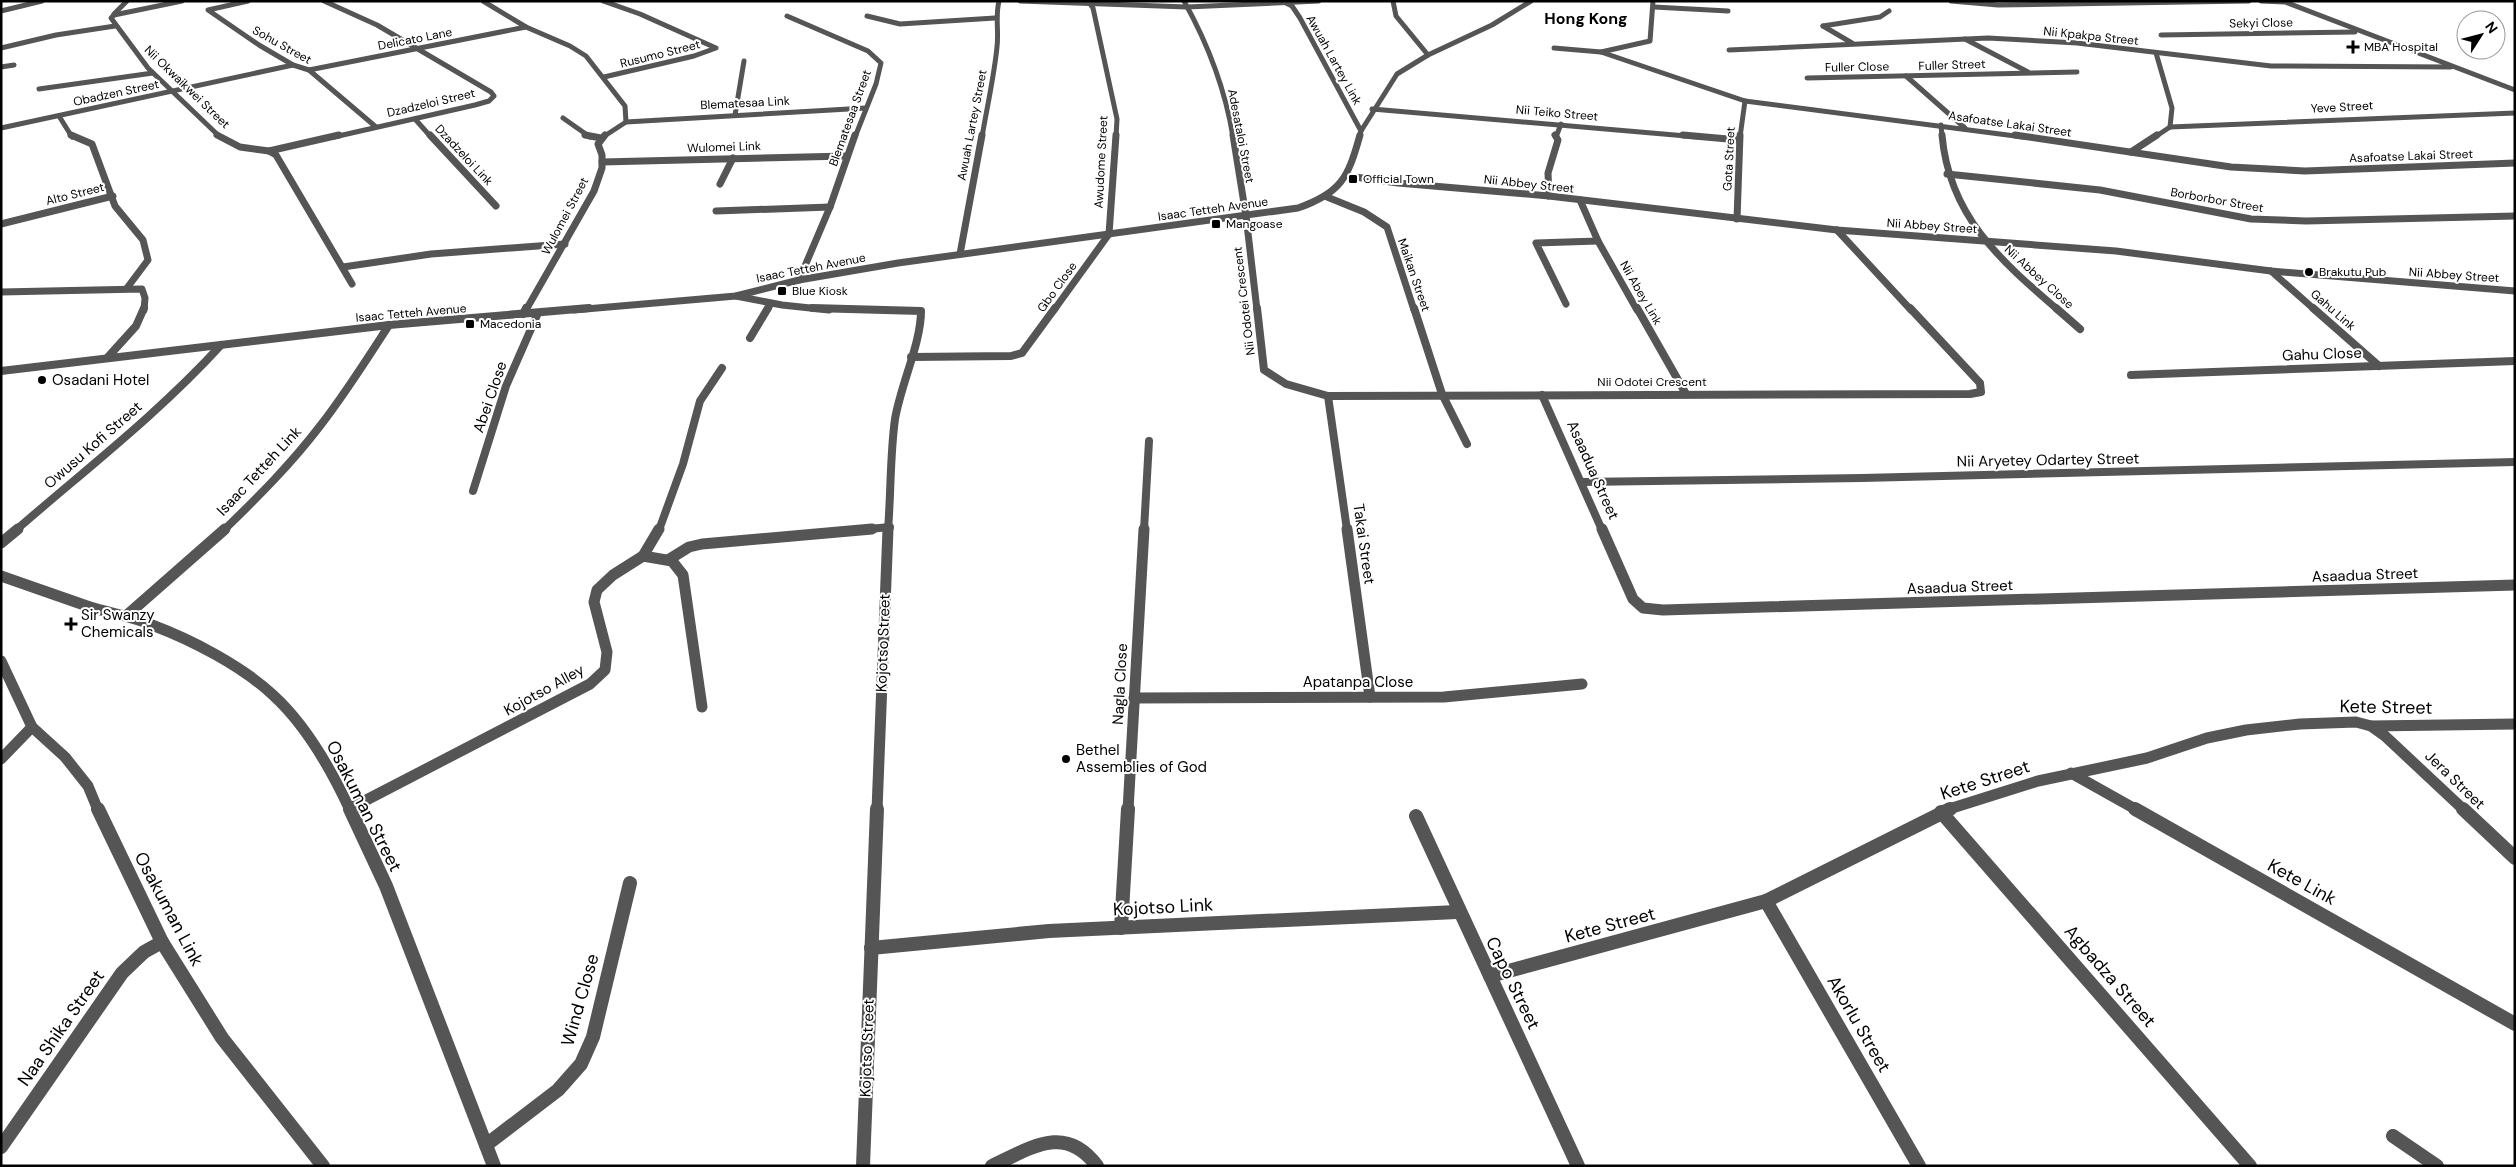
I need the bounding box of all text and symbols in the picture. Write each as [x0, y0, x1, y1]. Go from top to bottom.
district label: Hong Kong [1544, 8, 1628, 29]
north arrow [2456, 10, 2506, 60]
street label: Awuah Lartey Link [1303, 12, 1365, 108]
street label: Sekyi Close [2229, 14, 2293, 32]
text: N [2481, 18, 2502, 37]
street label: Sohu Street [250, 22, 315, 68]
street label: Nii Kpakpa Street [2043, 23, 2140, 49]
street label: Delicato Lane [377, 24, 454, 54]
street label: Rusumo Street [618, 36, 702, 72]
place label: MBA Hospital [2364, 39, 2438, 55]
marker: MBA Hospital [2346, 40, 2360, 54]
street label: Nii Okwaikwei Street [141, 42, 233, 132]
street label: Fuller Street [1918, 56, 1986, 74]
street label: Fuller Close [1825, 58, 1889, 76]
street label: Blematesaa Street [825, 67, 875, 168]
street label: Awuah Lartey Street [953, 68, 991, 182]
street label: Obadzen Street [72, 76, 161, 110]
street label: Dzadzeloi Street [385, 85, 477, 121]
street label: Adesataloi Street [1224, 88, 1258, 185]
street label: Blematesaa Link [700, 93, 790, 113]
street label: Yeve Street [2310, 97, 2374, 117]
street label: Nii Teiko Street [1515, 101, 1599, 125]
street label: Asafoatse Lakai Street [1947, 107, 2073, 141]
street label: Awudome Street [1091, 115, 1111, 209]
street label: Dzadzeloi Link [432, 121, 496, 189]
street label: Gota Street [1719, 126, 1739, 192]
street label: Wulomei Link [687, 138, 761, 156]
street label: Asafoatse Lakai Street [2349, 146, 2474, 166]
place label: Official Town [1363, 171, 1434, 187]
street label: Nii Abbey Street [1483, 171, 1575, 197]
marker: Official Town [1347, 173, 1359, 185]
street label: Wulomei Street [538, 174, 592, 258]
street label: Alto Street [44, 179, 106, 209]
street label: Borborbor Street [2169, 184, 2265, 216]
street label: Isaac Tetteh Avenue [1157, 193, 1269, 225]
street label: Nii Abbey Street [1886, 215, 1978, 237]
place label: Mangoase [1226, 216, 1283, 232]
marker: Mangoase [1210, 218, 1222, 230]
street label: Maikan Street [1394, 236, 1434, 314]
street label: Nii Abbey Close [2001, 242, 2077, 312]
street label: Nii Odotei Crescent [1229, 246, 1259, 356]
street label: Isaac Tetteh Avenue [755, 250, 867, 286]
street label: Nii Abey Link [1616, 258, 1666, 328]
street label: Gbo Close [1033, 259, 1081, 315]
place label: Brakutu Pub [2319, 264, 2386, 280]
street label: Nii Abbey Street [2408, 264, 2500, 286]
marker: Brakutu Pub [2303, 266, 2315, 278]
place label: Blue Kiosk [792, 283, 848, 299]
marker: Blue Kiosk [776, 285, 788, 297]
street label: Gahu Link [2307, 286, 2359, 334]
street label: Isaac Tetteh Avenue [355, 300, 467, 326]
place label: Macedonia [480, 316, 541, 332]
marker: Macedonia [464, 318, 476, 330]
street label: Gahu Close [2282, 343, 2362, 365]
street label: Abei Close [468, 359, 512, 435]
place label: Osadani Hotel [52, 370, 149, 390]
marker: Osadani Hotel [36, 374, 48, 386]
street label: Nii Odotei Crescent [1597, 374, 1707, 390]
street label: Owusu Kofi Street [40, 397, 146, 493]
street label: Asaadua Street [1562, 417, 1624, 523]
street label: Isaac Tetteh Link [212, 422, 306, 520]
street label: Nii Aryetey Odartey Street [1957, 448, 2140, 472]
street label: Takai Street [1348, 502, 1380, 586]
street label: Asaadua Street [2311, 563, 2419, 587]
street label: Asaadua Street [1906, 575, 2014, 599]
street label: Kojotso Street [871, 593, 895, 692]
place label: Sir Swanzy Chemicals [81, 605, 155, 642]
marker: Sir Swanzy Chemicals [65, 618, 77, 630]
street label: Nagla Close [1108, 643, 1132, 725]
street label: Kojotso Alley [500, 659, 588, 720]
street label: Apatanpa Close [1303, 672, 1413, 692]
street label: Kete Street [2339, 694, 2433, 720]
street label: Osakuman Street [321, 736, 407, 876]
place label: Bethel Assemblies of God [1076, 740, 1207, 777]
street label: Jera Street [2421, 746, 2489, 814]
marker: Bethel Assemblies of God [1060, 753, 1072, 765]
street label: Kete Street [1937, 754, 2033, 806]
street label: Osakuman Link [129, 848, 209, 970]
street label: Kete Link [2263, 853, 2341, 911]
street label: Kojotso Link [1112, 892, 1214, 922]
street label: Kete Street [1562, 901, 1658, 949]
street label: Agbadza Street [2059, 920, 2161, 1032]
street label: Capo Street [1480, 933, 1546, 1033]
street label: Wind Close [555, 951, 605, 1049]
street label: Naa Shika Street [12, 965, 110, 1091]
street label: Akorlu Street [1822, 971, 1896, 1077]
street label: Kojotso Street [855, 998, 879, 1097]

